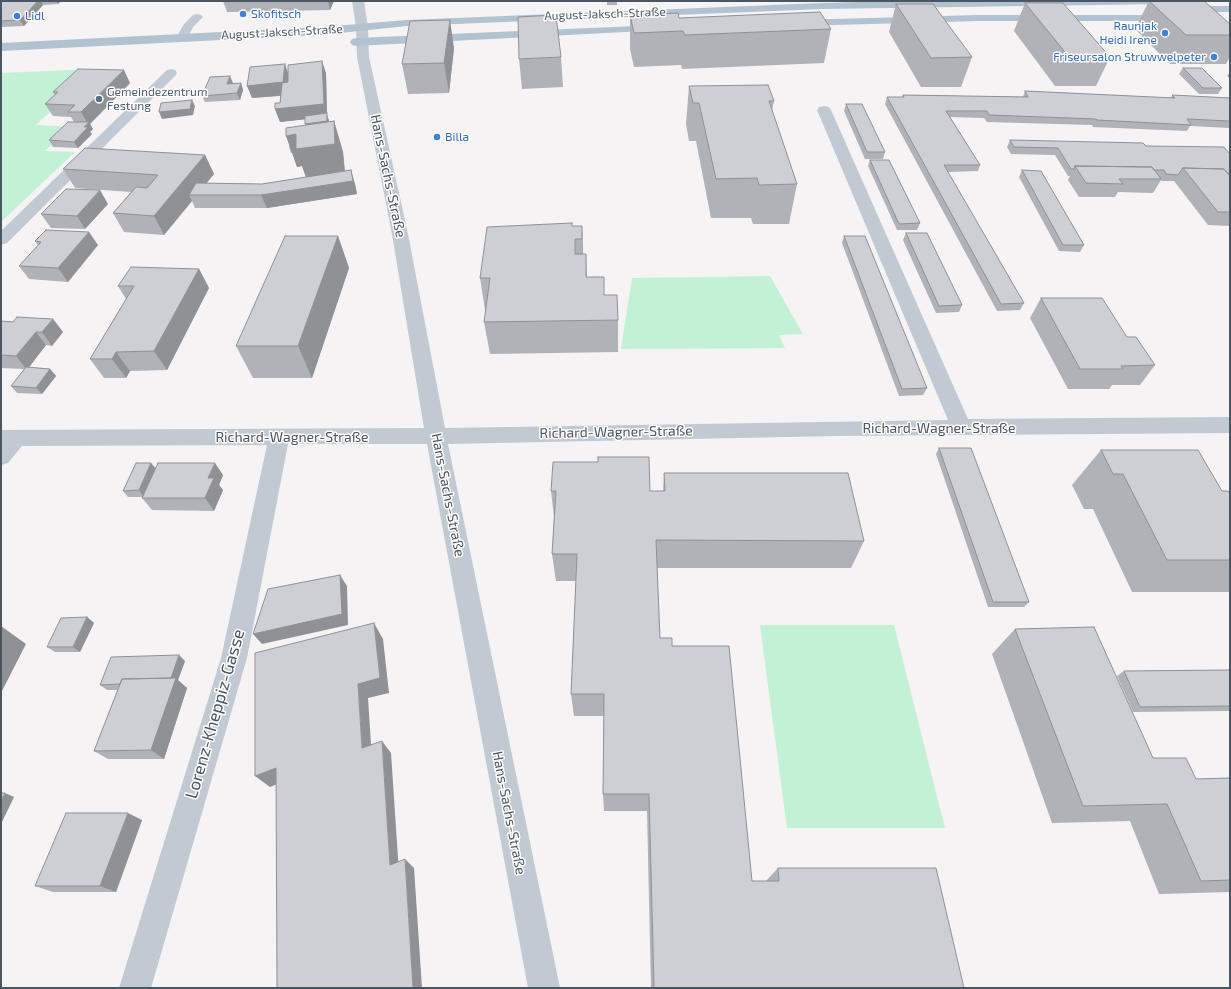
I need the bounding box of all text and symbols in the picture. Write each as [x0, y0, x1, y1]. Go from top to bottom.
street label: August-Jaksch-Straße [544, 5, 666, 23]
place label: Skofitsch [251, 7, 301, 21]
place label: Lidl [25, 9, 45, 23]
marker: Skofitsch [238, 9, 248, 19]
marker: Lidl [12, 11, 22, 21]
place label: Raunjak Heidi Irene [1099, 19, 1157, 47]
street label: August-Jaksch-Straße [221, 22, 343, 42]
marker: Raunjak Heidi Irene [1160, 28, 1170, 38]
place label: Friseursalon Struwwelpeter [1053, 50, 1206, 64]
marker: Friseursalon Struwwelpeter [1209, 52, 1219, 62]
place label: Gemeindezentrum Festung [107, 85, 207, 113]
marker: Gemeindezentrum Festung [94, 94, 104, 104]
street label: Hans-Sachs-Straße [367, 113, 409, 239]
place label: Billa [445, 130, 469, 144]
marker: Billa [432, 132, 442, 142]
street label: Richard-Wagner-Straße [862, 420, 1016, 436]
street label: Richard-Wagner-Straße [539, 422, 693, 442]
street label: Richard-Wagner-Straße [215, 429, 369, 445]
street label: Hans-Sachs-Straße [428, 432, 468, 558]
street label: Lorenz-Kheppiz-Gasse [181, 627, 249, 801]
street label: Hans-Sachs-Straße [489, 750, 529, 876]

